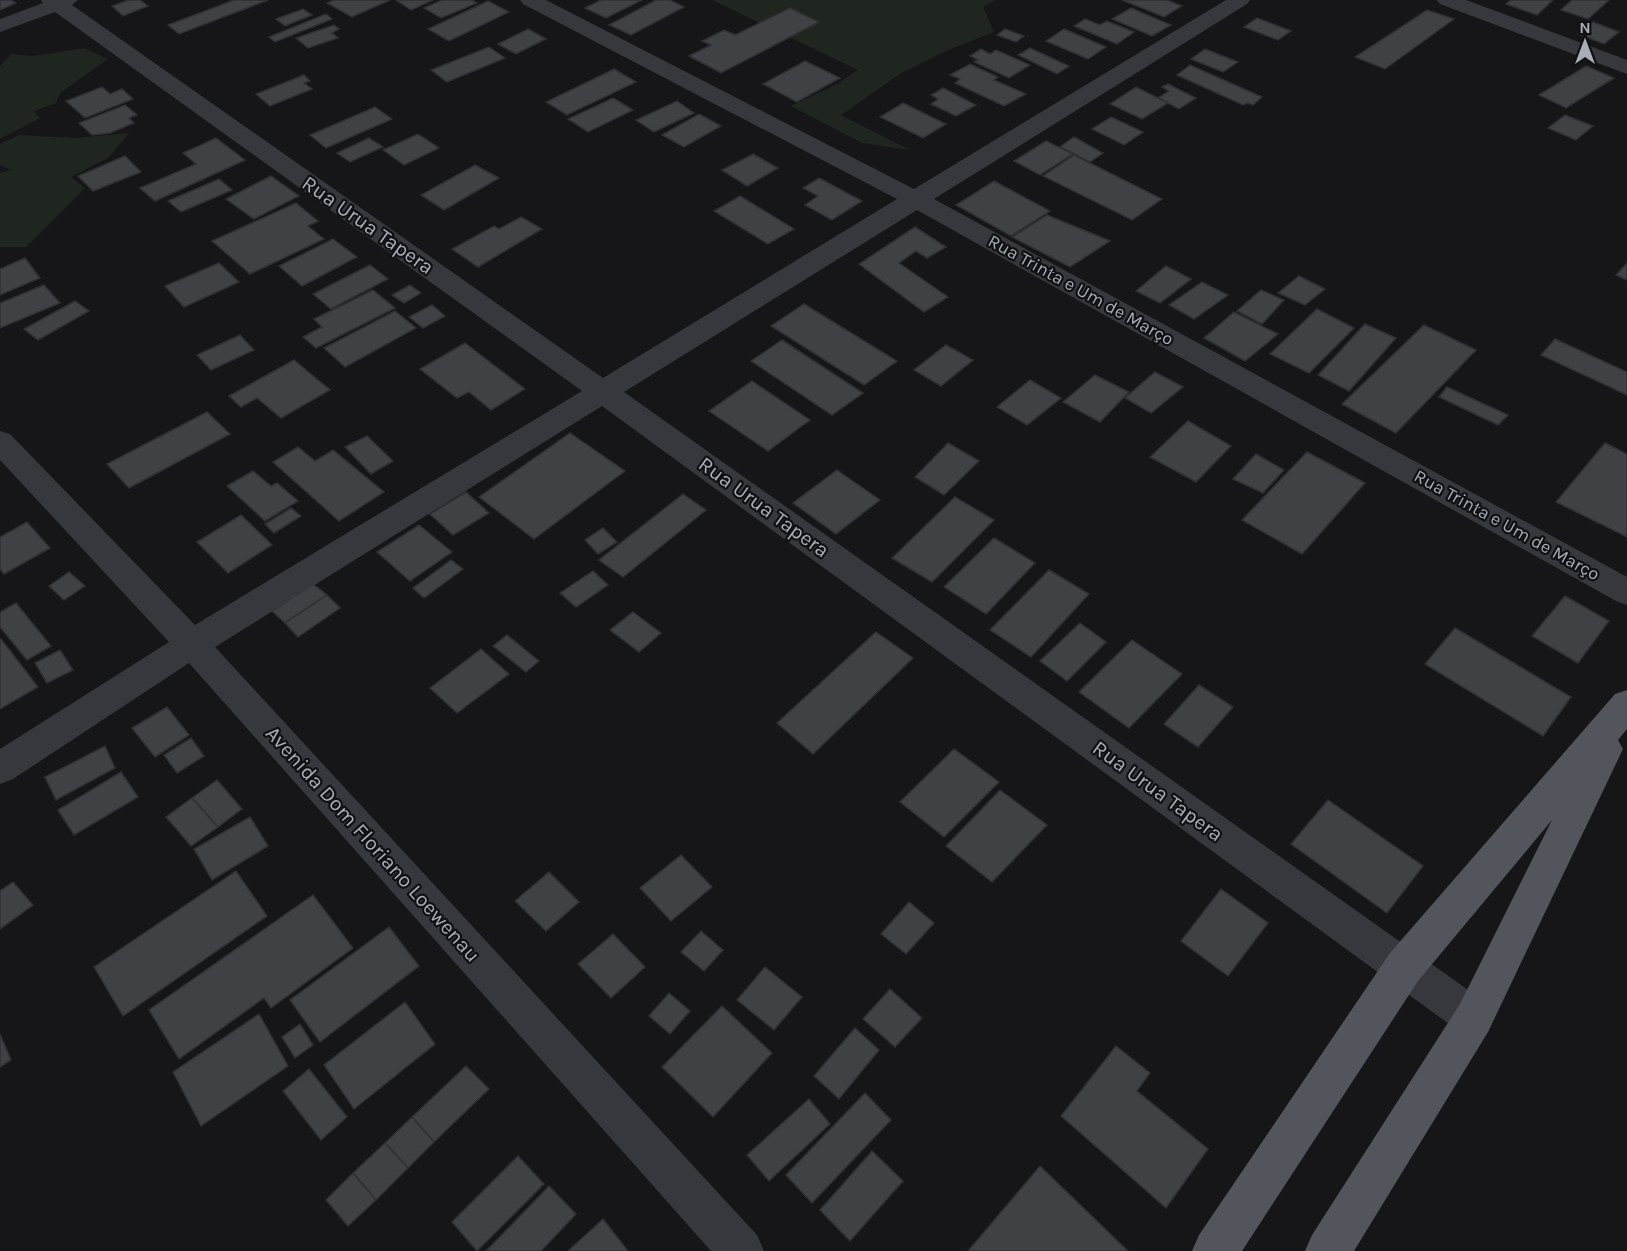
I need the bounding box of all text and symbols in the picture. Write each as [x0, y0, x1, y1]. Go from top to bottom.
north arrow [1555, 12, 1615, 72]
text: N [1579, 18, 1591, 37]
street label: Rua Urua Tapera [298, 171, 438, 279]
street label: Rua Trinta e Um de Março [984, 230, 1178, 350]
street label: Rua Urua Tapera [694, 452, 834, 562]
street label: Rua Trinta e Um de Março [1410, 465, 1604, 585]
street label: Avenida Dom Floriano Loewenau [261, 721, 485, 967]
street label: Rua Urua Tapera [1088, 736, 1228, 846]

